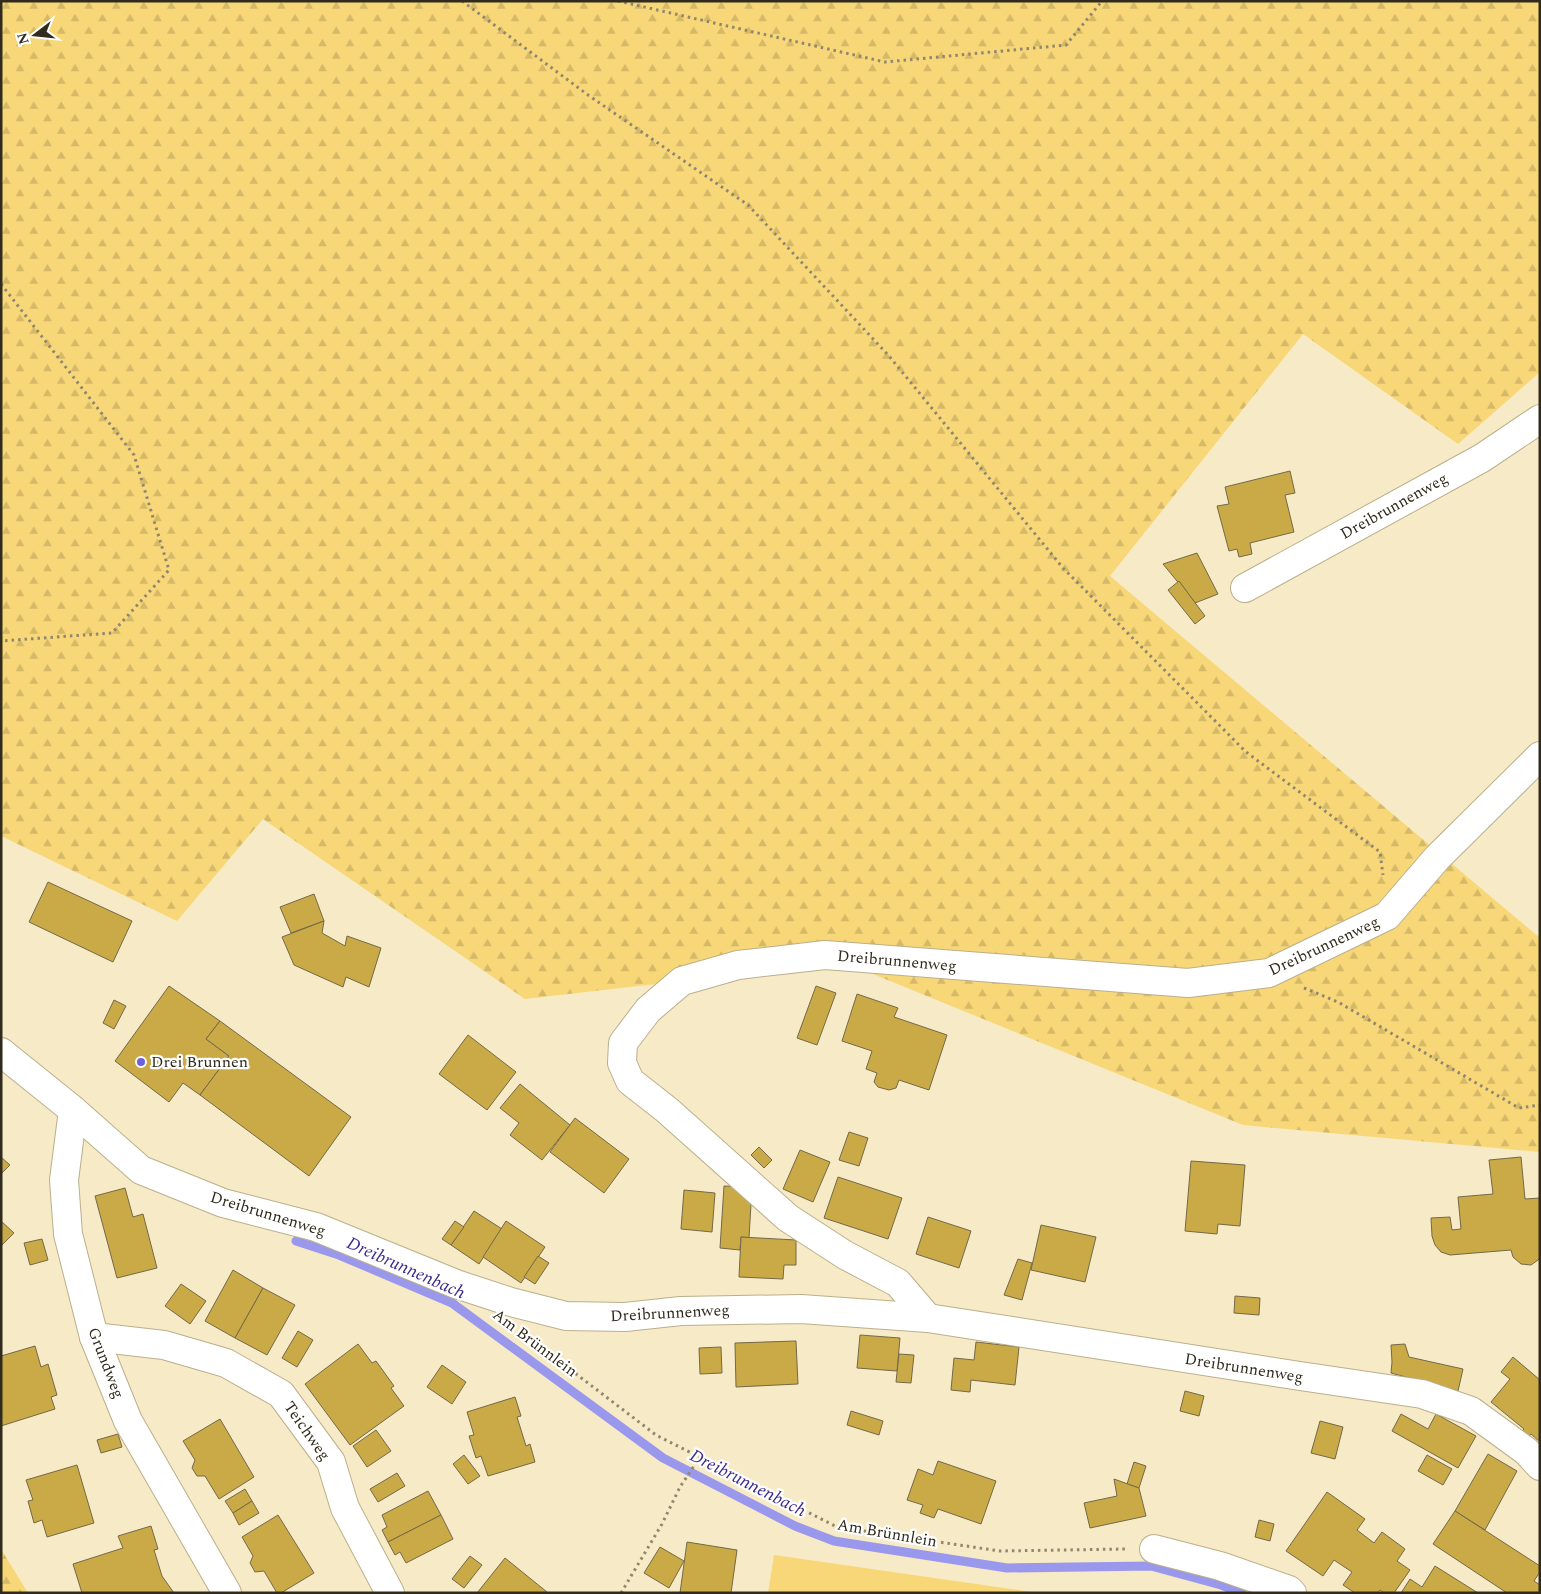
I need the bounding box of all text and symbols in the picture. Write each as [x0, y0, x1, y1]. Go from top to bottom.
north arrow [10, 10, 60, 60]
text: N [11, 30, 35, 47]
street label: Dreibrunnenweg [1336, 466, 1452, 546]
street label: Dreibrunnenweg [1265, 910, 1383, 982]
street label: Dreibrunnenweg [836, 944, 958, 978]
place label: Drei Brunnen [151, 1050, 248, 1074]
marker: Drei Brunnen [135, 1056, 147, 1068]
street label: Dreibrunnenweg [207, 1185, 329, 1243]
water label: Dreibrunnenbach [342, 1230, 470, 1306]
street label: Dreibrunnenweg [610, 1298, 730, 1328]
street label: Am Brünnlein [487, 1303, 583, 1383]
street label: Grundweg [81, 1324, 131, 1402]
street label: Dreibrunnenweg [1183, 1347, 1305, 1389]
street label: Teichweg [278, 1396, 336, 1466]
water label: Dreibrunnenbach [685, 1442, 811, 1524]
street label: Am Brünnlein [835, 1512, 939, 1554]

